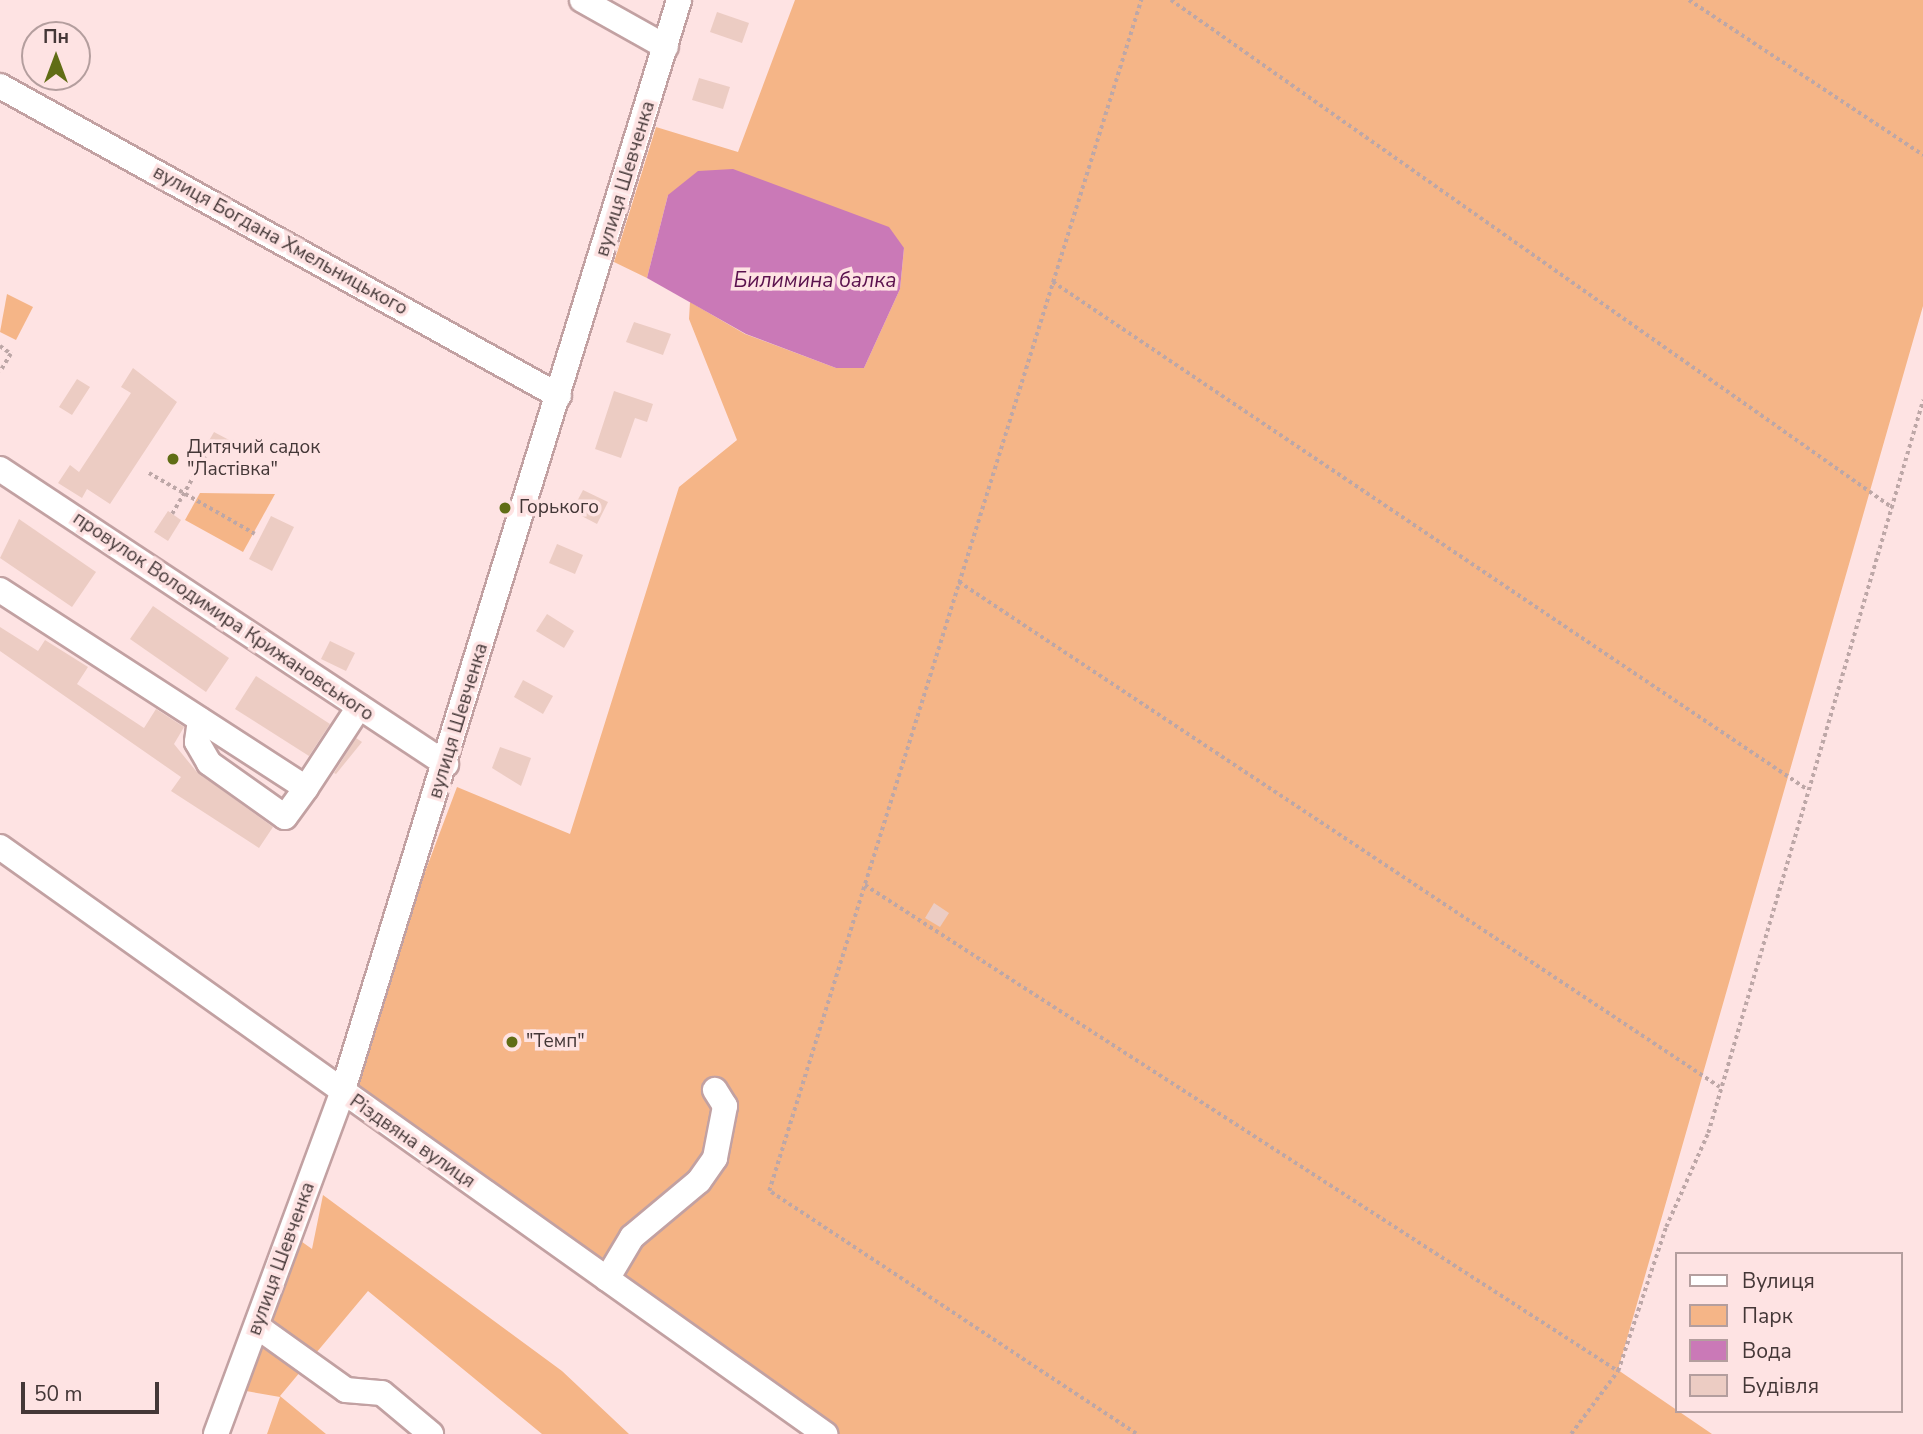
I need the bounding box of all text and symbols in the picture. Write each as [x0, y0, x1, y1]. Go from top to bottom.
north arrow [21, 21, 91, 91]
text: Пн [43, 24, 69, 50]
street label: вулиця Шевченка [592, 99, 660, 259]
street label: вулиця Богдана Хмельницького [149, 161, 411, 321]
water label: Билимина балка [733, 267, 897, 293]
place label: Дитячий садок "Ластівка" [187, 437, 320, 481]
marker: Дитячий садок "Ластівка" [165, 451, 181, 467]
place label: Горького [519, 497, 599, 519]
marker: Горького [497, 500, 513, 516]
street label: провулок Володимира Крижановського [68, 508, 378, 726]
street label: вулиця Шевченка [425, 641, 493, 801]
place label: "Темп" [526, 1031, 585, 1053]
marker: "Темп" [504, 1034, 520, 1050]
street label: Різдвяна вулиця [345, 1090, 479, 1194]
street label: вулиця Шевченка [244, 1179, 320, 1339]
legend [1674, 1252, 1902, 1413]
text: Вулиця [1742, 1267, 1815, 1295]
text: Парк [1742, 1302, 1793, 1330]
text: Вода [1742, 1337, 1792, 1365]
scale bar [24, 1368, 163, 1412]
text: Будівля [1742, 1372, 1819, 1400]
text: 50 m [34, 1380, 83, 1408]

